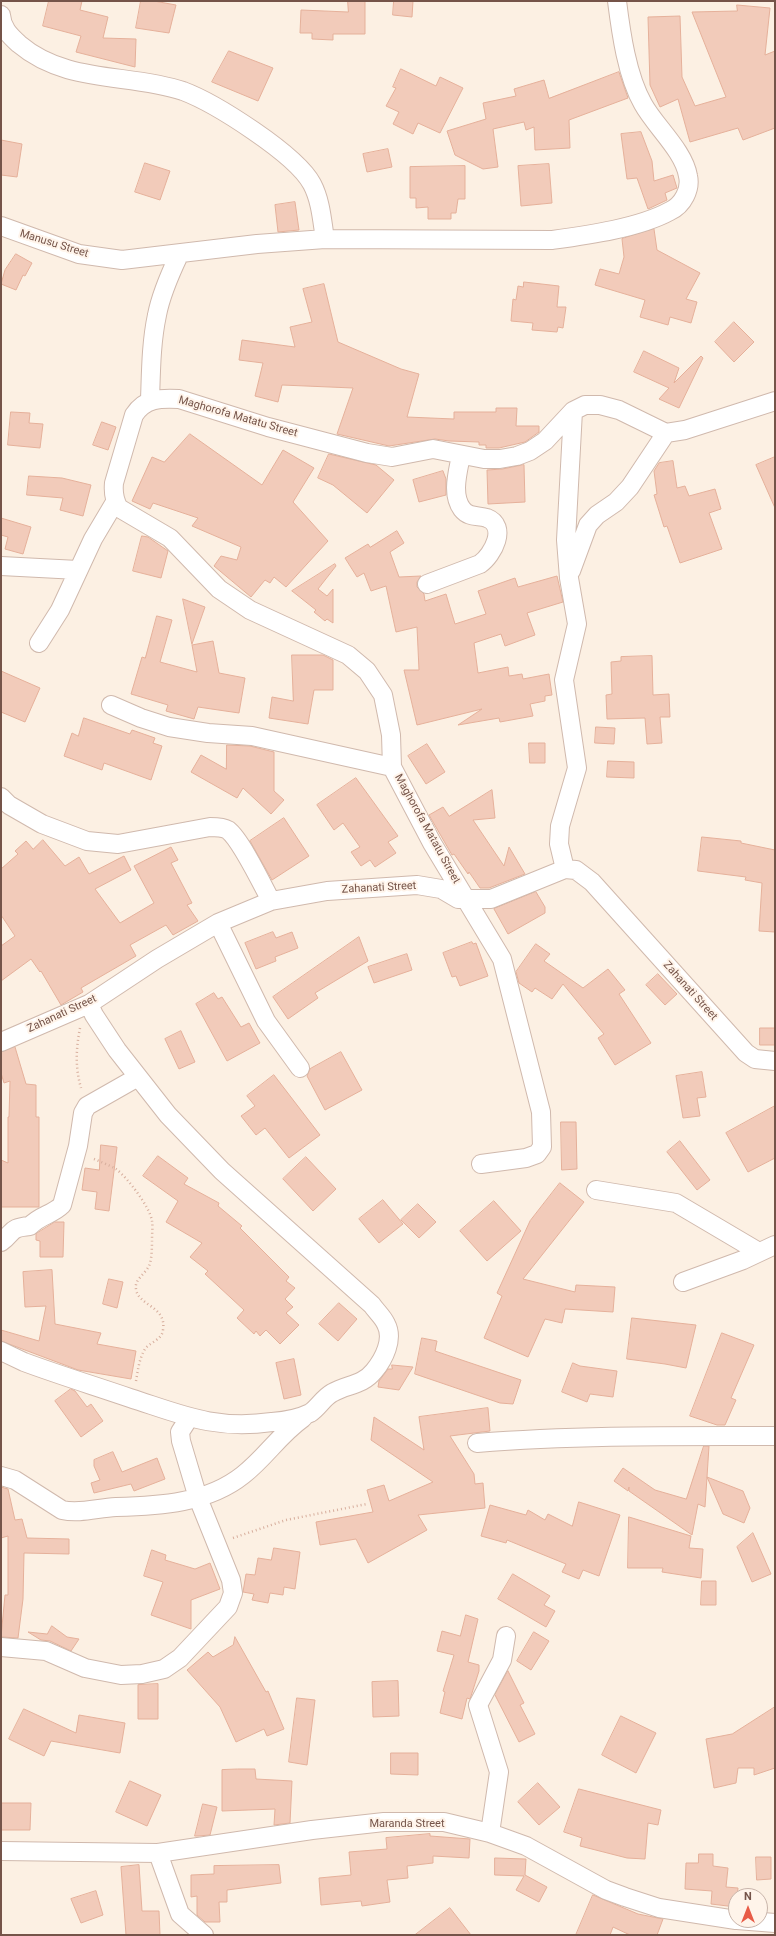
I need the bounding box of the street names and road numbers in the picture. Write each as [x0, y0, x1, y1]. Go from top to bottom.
street label: Manusu Street [18, 227, 90, 261]
street label: Maghorofa Matatu Street [177, 394, 299, 440]
street label: Maghorofa Matatu Street [391, 772, 463, 886]
street label: Zahanati Street [341, 879, 417, 897]
street label: Zahanati Street [660, 959, 720, 1023]
street label: Zahanati Street [25, 992, 99, 1036]
street label: Maranda Street [369, 1817, 445, 1831]

